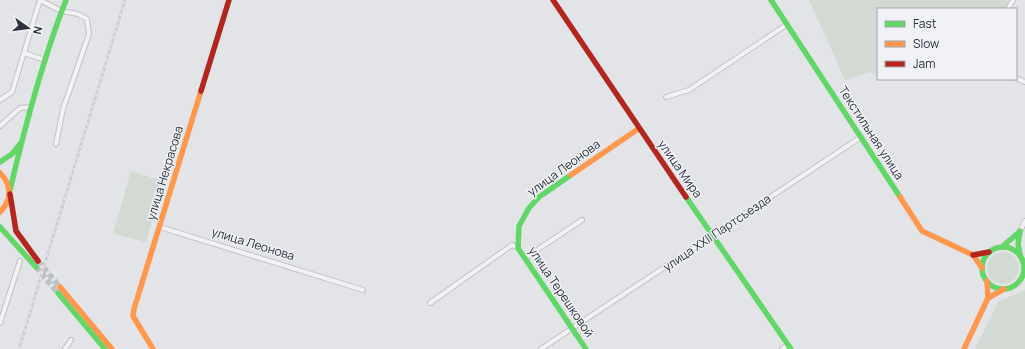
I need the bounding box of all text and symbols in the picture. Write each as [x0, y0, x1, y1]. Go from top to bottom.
north arrow [8, 8, 48, 48]
legend [877, 8, 1017, 80]
text: Fast [913, 15, 937, 32]
text: N [30, 25, 46, 36]
text: Slow [913, 35, 939, 52]
text: Jam [913, 55, 935, 72]
street label: Текстильная улица [835, 83, 908, 183]
street label: улица Некрасова [142, 124, 187, 222]
street label: улица Леонова [524, 135, 604, 200]
street label: улица Мира [654, 136, 707, 201]
street label: улица XXII Партсъезда [659, 190, 774, 275]
street label: улица Леонова [209, 223, 297, 264]
street label: улица Терешковой [525, 243, 598, 340]

